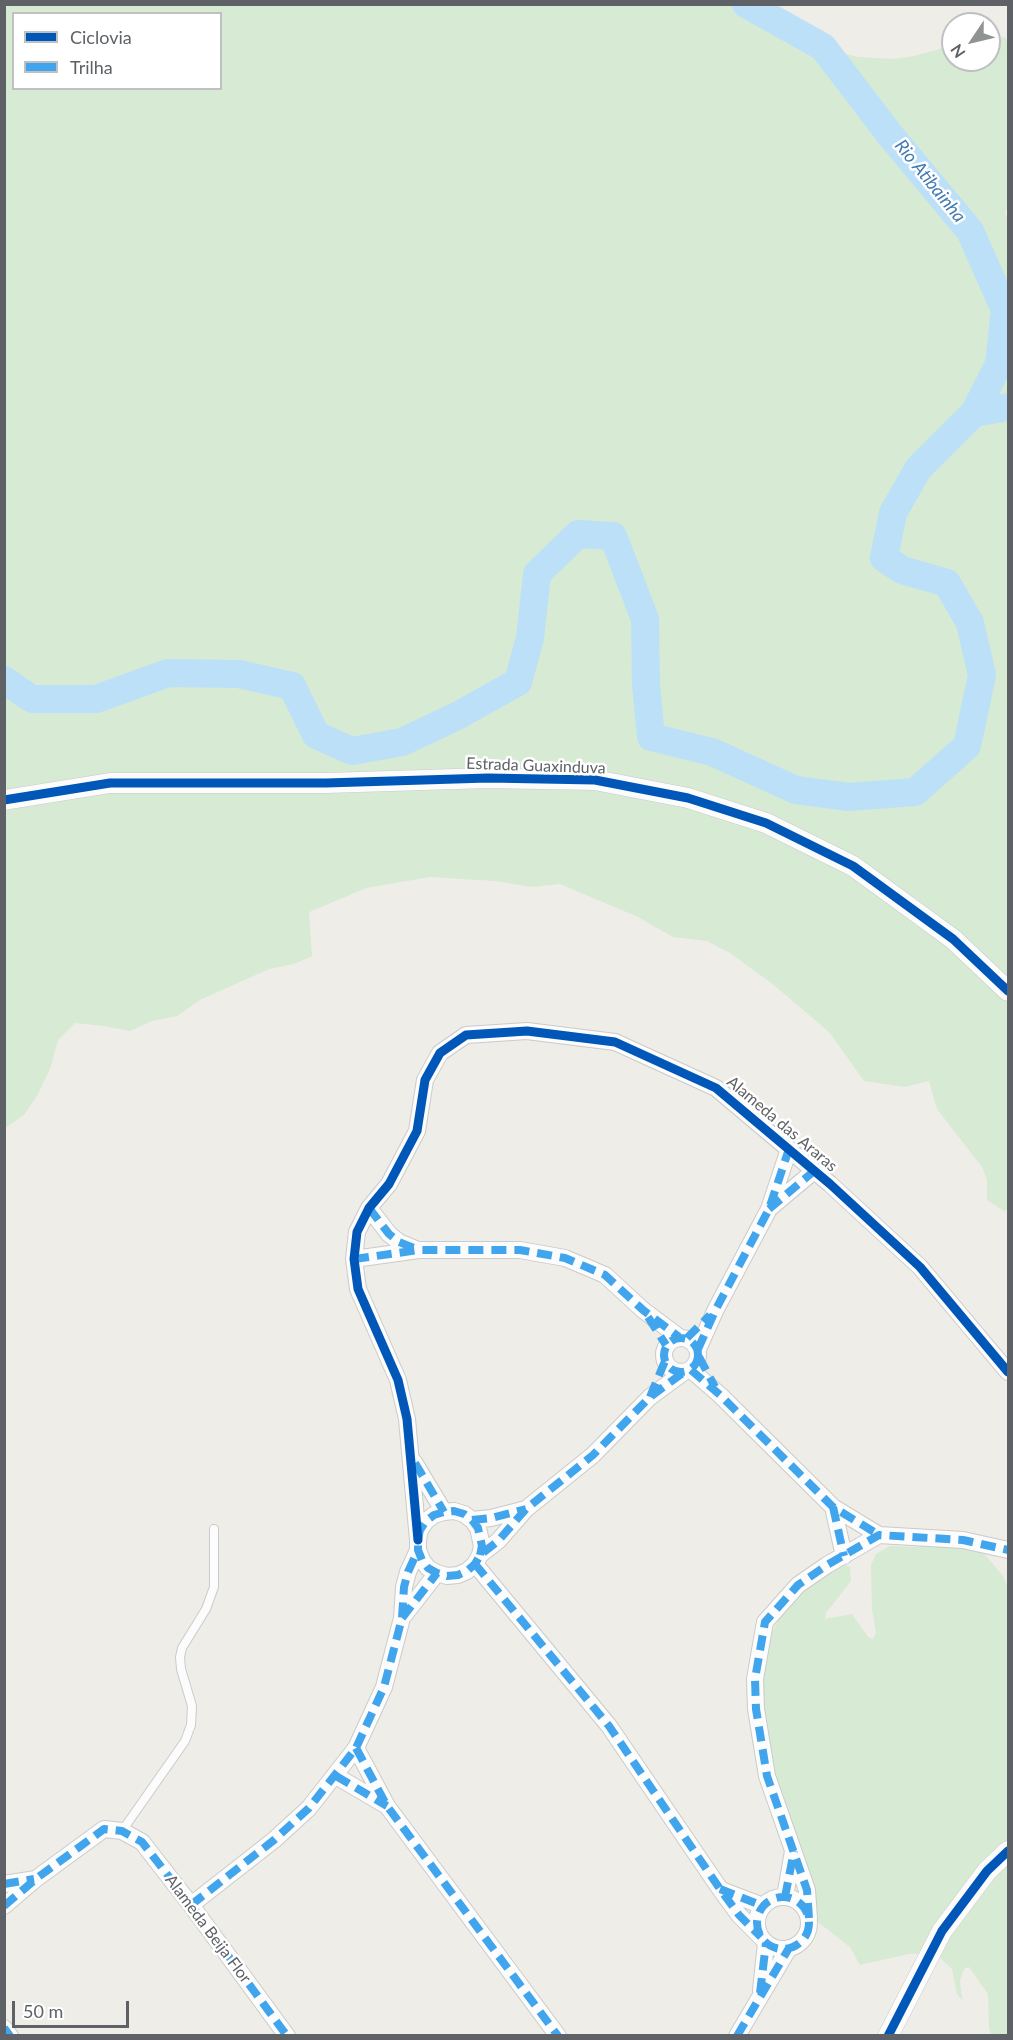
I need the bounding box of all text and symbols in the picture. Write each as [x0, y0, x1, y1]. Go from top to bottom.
legend [12, 12, 222, 90]
north arrow [941, 12, 1001, 72]
text: Ciclovia [70, 26, 132, 48]
text: N [946, 41, 969, 62]
text: Trilha [70, 56, 113, 78]
water label: Rio Atibainha [890, 135, 970, 227]
street label: Estrada Guaxinduva [466, 754, 606, 778]
street label: Alameda das Araras [723, 1072, 841, 1176]
street label: Alameda Beija Flor [161, 1871, 255, 1987]
scale bar [15, 1989, 132, 2027]
text: 50 m [23, 2000, 63, 2022]

